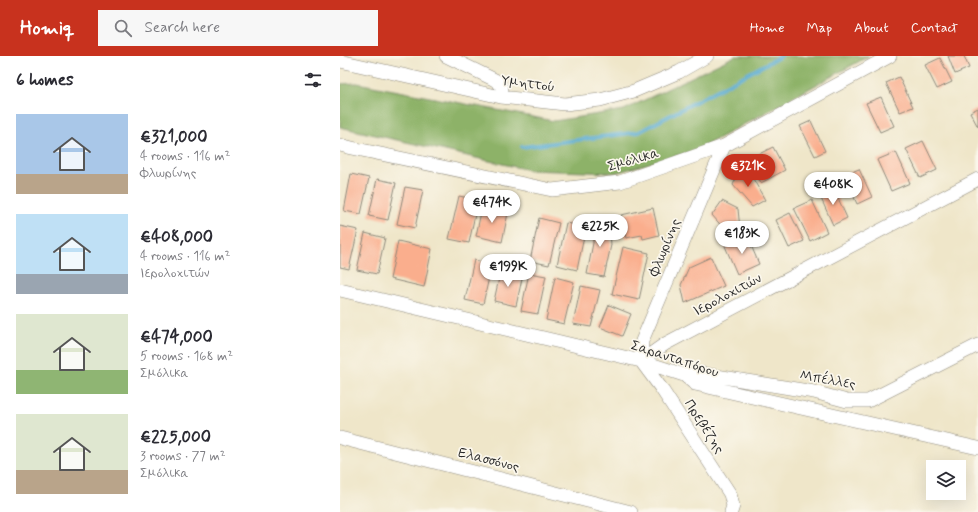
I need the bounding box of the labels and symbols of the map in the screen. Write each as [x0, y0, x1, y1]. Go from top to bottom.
street label: Υμηττού [500, 72, 556, 96]
street label: Σμόλικα [606, 144, 661, 176]
pin: €321K [720, 154, 776, 188]
pin: €408K [805, 172, 861, 206]
pin: €474K [464, 190, 520, 224]
pin: €225K [572, 214, 628, 248]
street label: Φλωρίνης [644, 216, 685, 280]
pin: €183K [714, 221, 770, 255]
pin: €199K [480, 254, 536, 288]
street label: Ιερολοχιτών [690, 269, 765, 320]
street label: Σαρανταπόρου [628, 336, 721, 382]
street label: Μπέλλες [798, 365, 857, 394]
street label: Πρεβέζης [680, 395, 729, 457]
street label: Ελασσόνος [456, 444, 521, 476]

